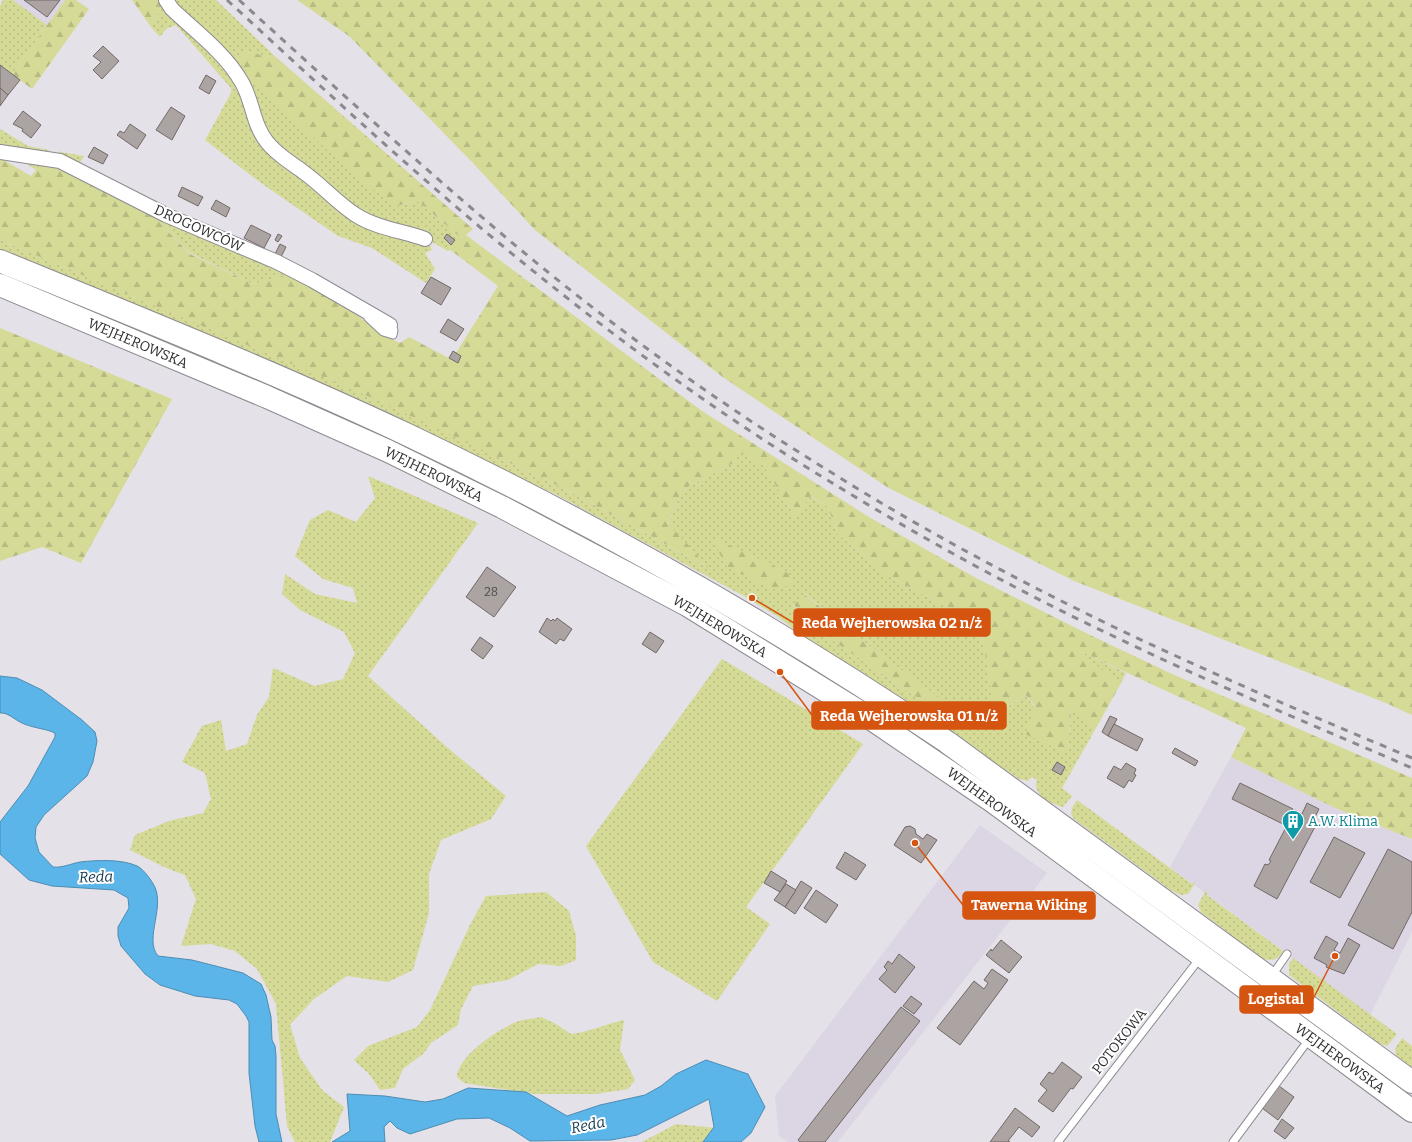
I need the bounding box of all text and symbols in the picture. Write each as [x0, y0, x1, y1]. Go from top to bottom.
street label: DROGOWCÓW [151, 200, 247, 256]
street label: WEJHEROWSKA [85, 315, 191, 372]
street label: WEJHEROWSKA [382, 443, 486, 506]
house number: 28 [484, 585, 498, 599]
street label: WEJHEROWSKA [669, 592, 770, 661]
callout: Reda Wejherowska 02 n/ż [794, 609, 990, 636]
text: Reda Wejherowska 02 n/ż [802, 614, 983, 632]
callout: Reda Wejherowska 01 n/ż [812, 702, 1006, 729]
text: Reda Wejherowska 01 n/ż [820, 707, 999, 725]
street label: WEJHEROWSKA [943, 764, 1040, 841]
building icon: A.W. Klima [1280, 808, 1306, 841]
place label: A.W. Klima [1308, 813, 1378, 830]
water label: Reda [79, 867, 113, 887]
callout: Tawerna Wiking [963, 892, 1095, 919]
text: Tawerna Wiking [971, 896, 1087, 914]
callout: Logistal [1240, 986, 1313, 1013]
text: Logistal [1248, 990, 1305, 1008]
street label: POTOKOWA [1089, 1005, 1150, 1077]
street label: WEJHEROWSKA [1291, 1020, 1388, 1097]
water label: Reda [569, 1113, 607, 1137]

